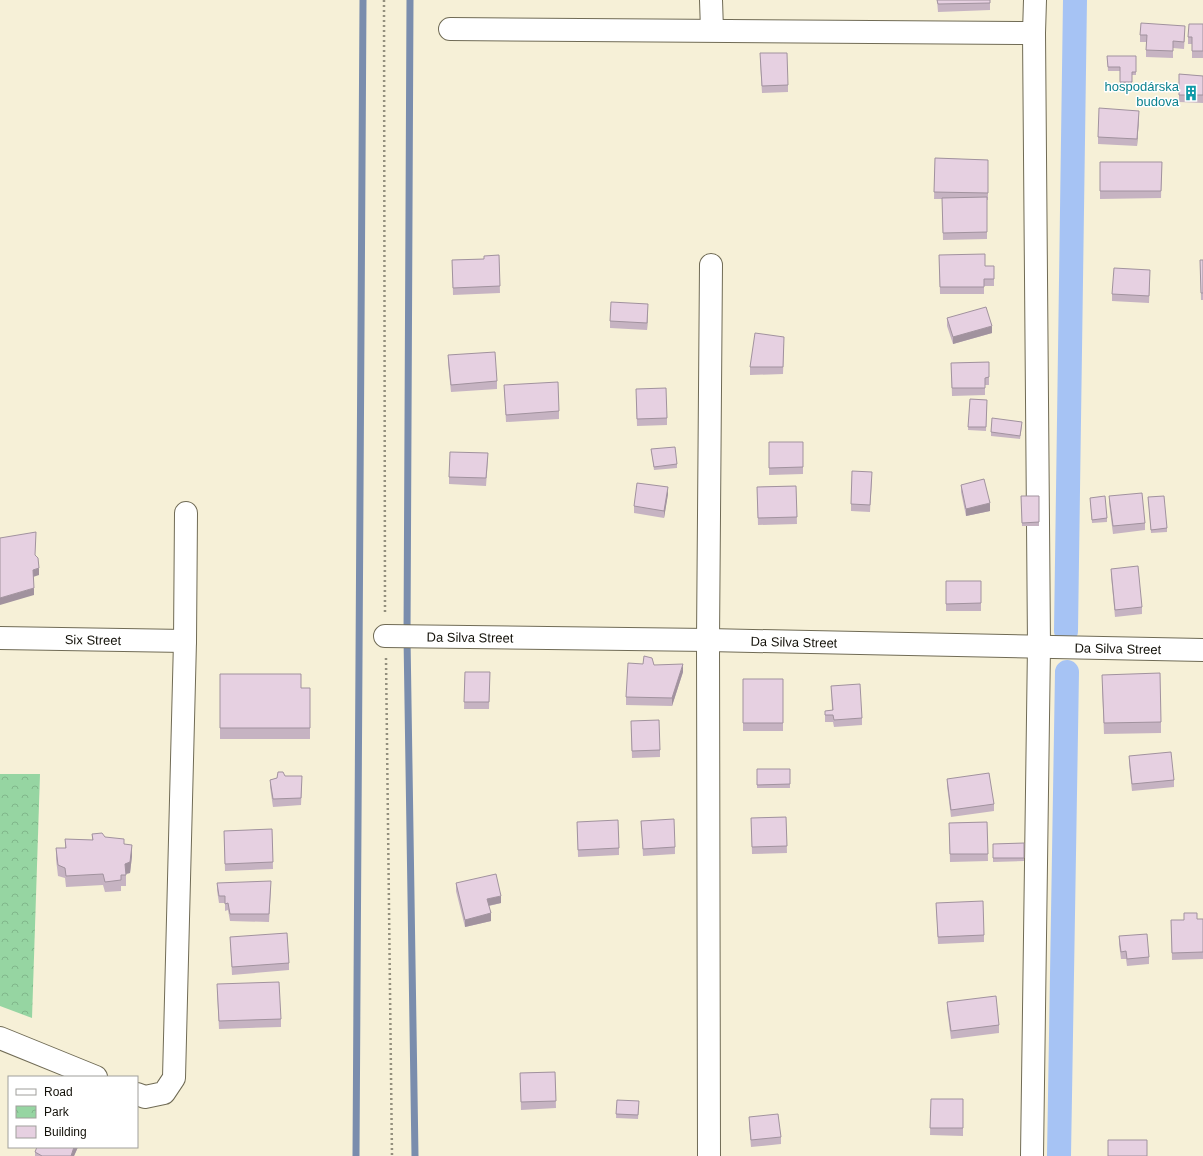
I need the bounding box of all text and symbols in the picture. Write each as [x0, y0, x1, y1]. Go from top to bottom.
place label: hospodárska budova [1105, 79, 1180, 109]
building icon: hospodárska budova [1182, 84, 1200, 102]
street label: Da Silva Street [427, 629, 514, 645]
street label: Six Street [65, 632, 122, 647]
street label: Da Silva Street [750, 633, 838, 650]
street label: Da Silva Street [1074, 640, 1162, 657]
legend [8, 1076, 138, 1148]
text: Road [44, 1085, 73, 1099]
text: Park [44, 1105, 70, 1119]
text: Building [44, 1125, 87, 1139]

